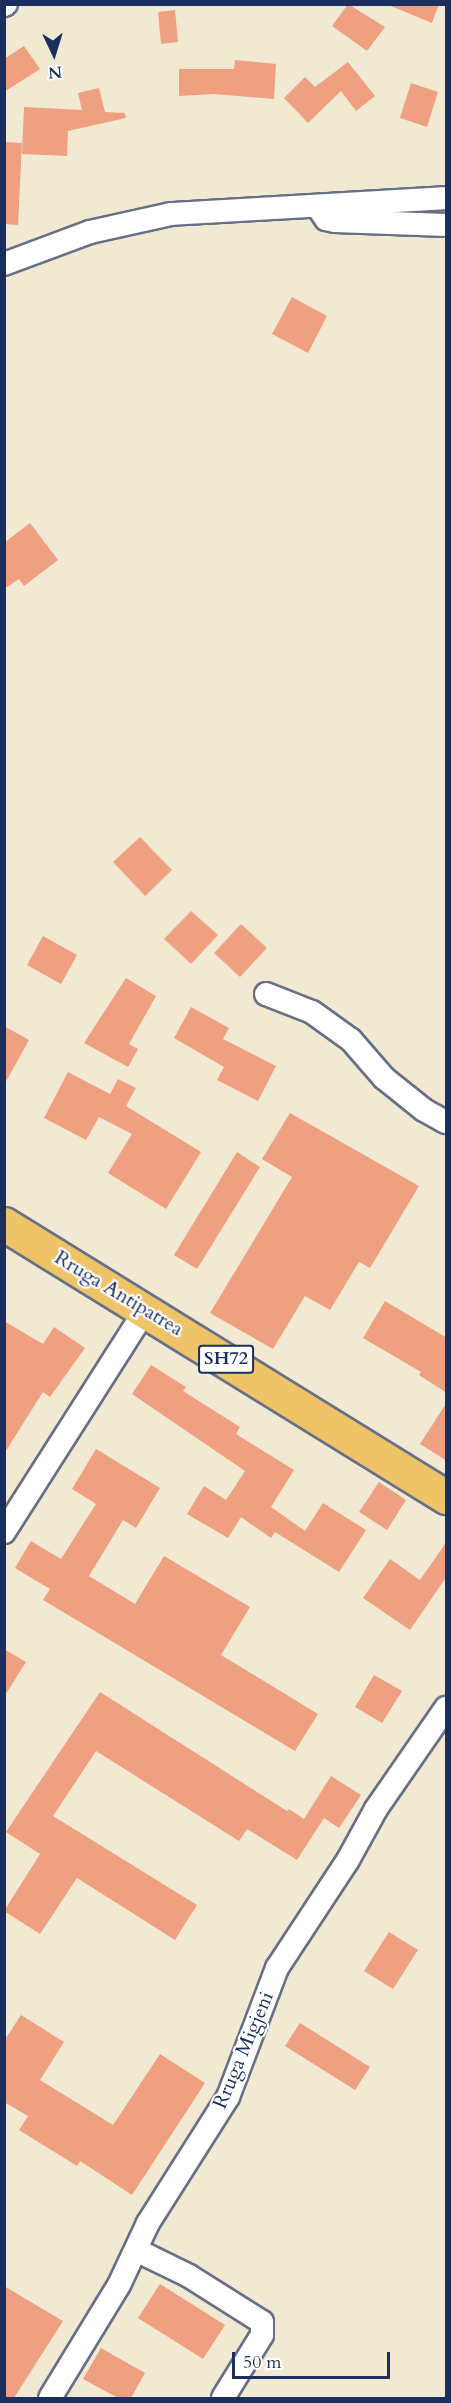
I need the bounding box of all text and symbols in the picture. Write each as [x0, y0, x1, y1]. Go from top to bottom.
north arrow [24, 24, 84, 84]
text: N [48, 60, 63, 83]
street label: Rruga Antipatrea [50, 1245, 188, 1341]
road number: SH72 [198, 1344, 254, 1374]
street label: Rruga Migjeni [208, 1988, 278, 2112]
scale bar [235, 2340, 392, 2378]
text: 50 m [243, 2350, 282, 2375]

